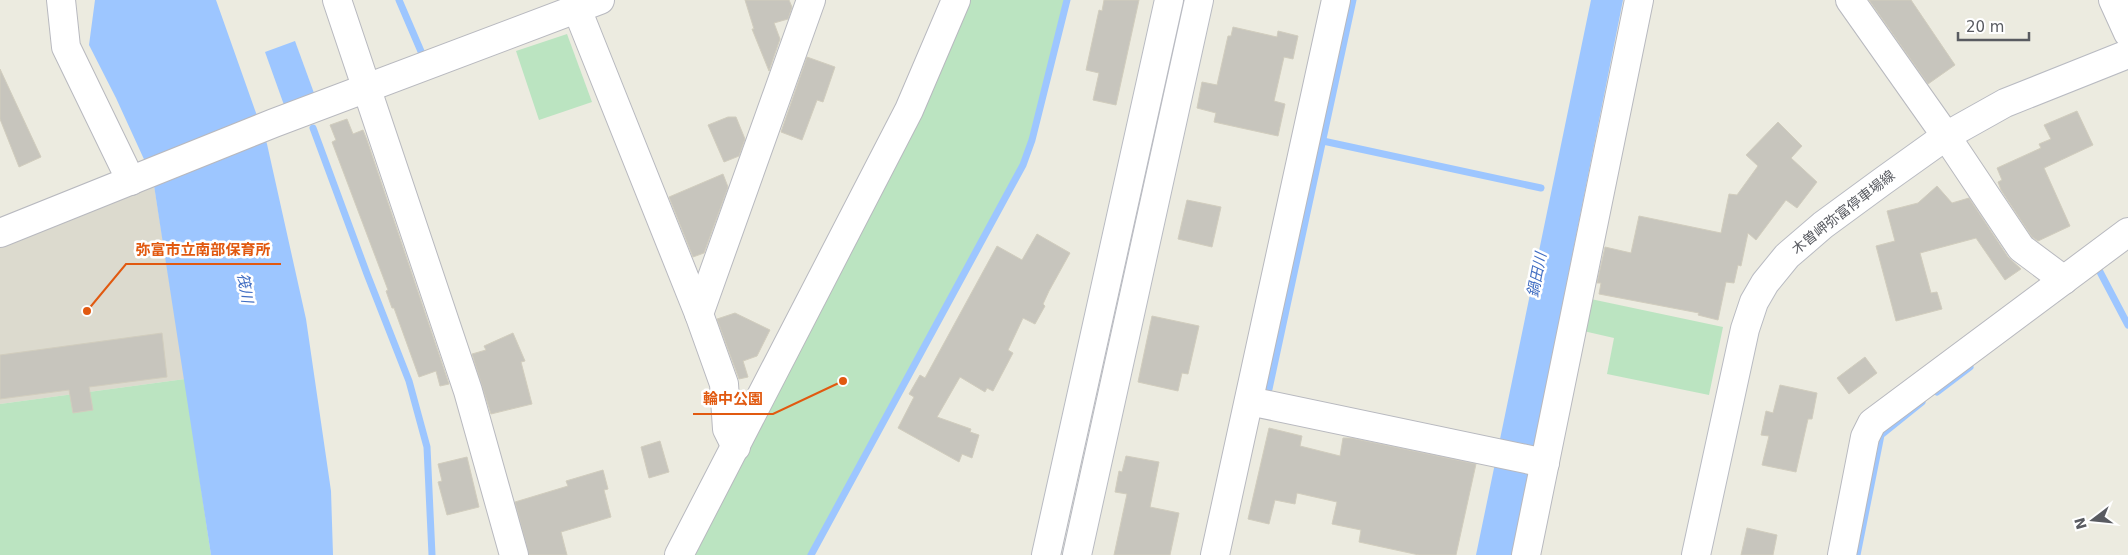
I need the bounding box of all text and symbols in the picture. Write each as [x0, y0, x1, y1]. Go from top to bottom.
scale bar [1958, 10, 2029, 42]
text: 20 m [1966, 18, 2004, 36]
street label: 木曽岬弥富停車場線 [1788, 167, 1898, 257]
callout: 弥富市立南部保育所 [126, 234, 281, 264]
text: 弥富市立南部保育所 [135, 241, 271, 259]
water label: 鍋田川 [1524, 249, 1551, 299]
water label: 筏川 [234, 272, 257, 306]
callout: 輪中公園 [693, 384, 773, 414]
text: 輪中公園 [703, 390, 763, 408]
north arrow [2068, 495, 2118, 545]
text: N [2071, 516, 2090, 531]

